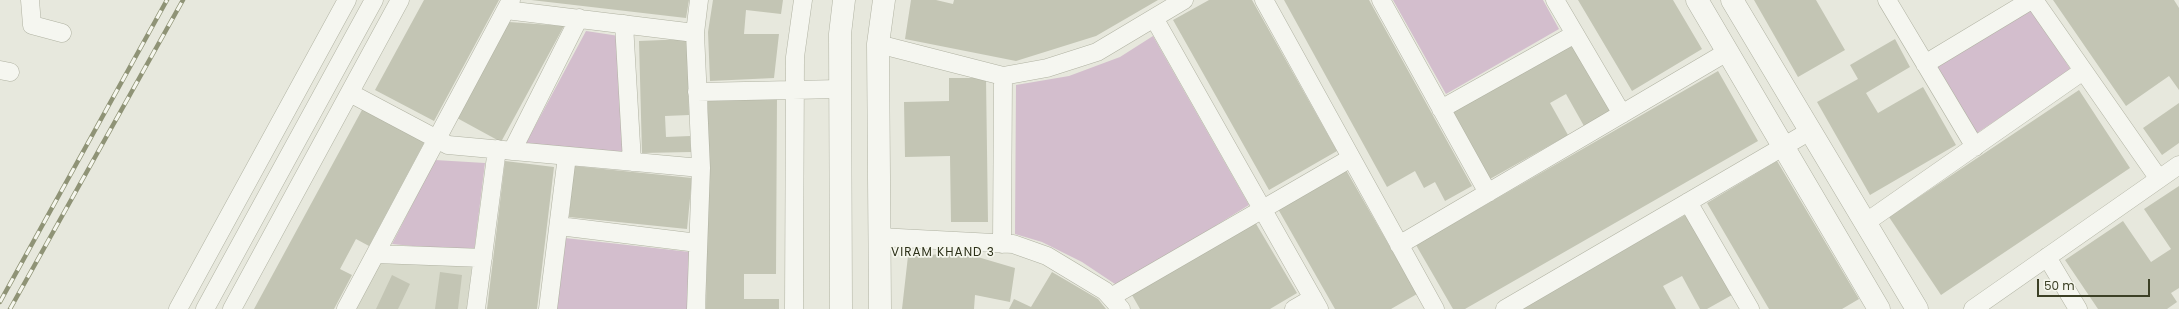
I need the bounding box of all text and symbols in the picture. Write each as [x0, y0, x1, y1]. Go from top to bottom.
district label: VIRAM KHAND 3 [891, 246, 995, 260]
scale bar [2039, 271, 2152, 297]
text: 50 m [2044, 277, 2075, 294]

